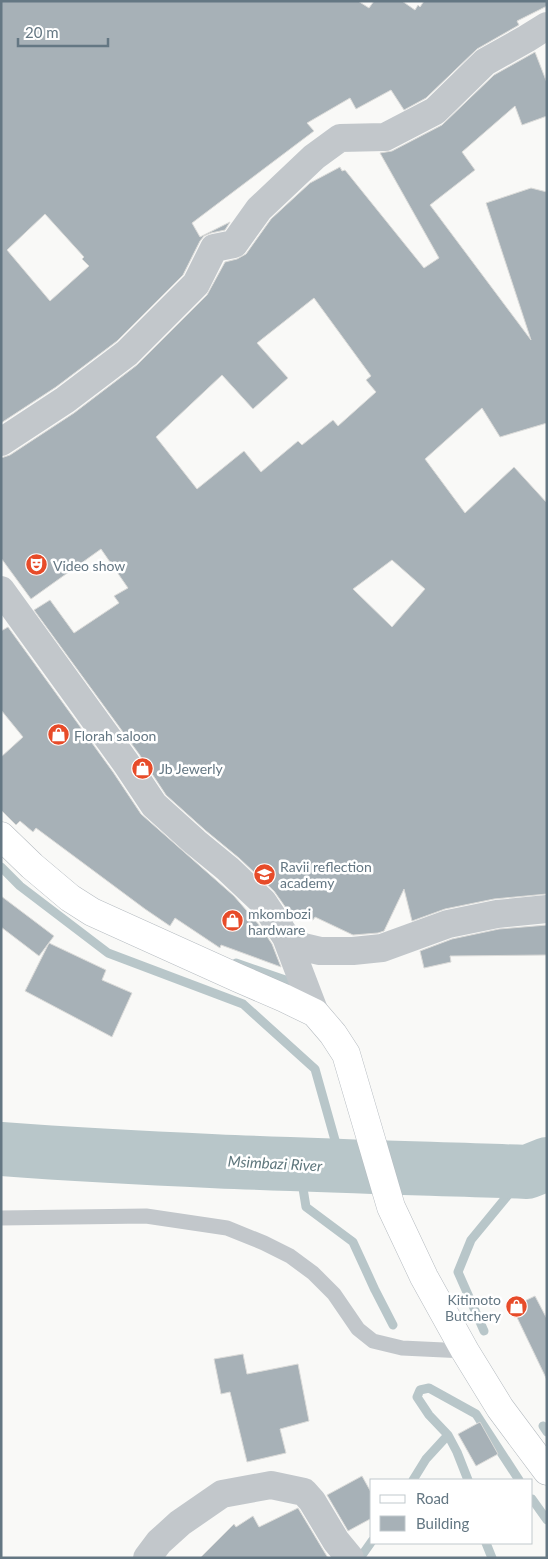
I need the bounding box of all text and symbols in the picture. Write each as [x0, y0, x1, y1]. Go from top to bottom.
scale bar [18, 15, 108, 47]
text: 20 m [25, 23, 59, 41]
theatre icon: Video show [25, 553, 49, 577]
place label: Video show [53, 557, 125, 574]
shop icon: Florah saloon [46, 723, 70, 747]
place label: Florah saloon [74, 727, 156, 744]
shop icon: Jb Jewerly [131, 756, 155, 780]
place label: Jb Jewerly [159, 760, 223, 777]
place label: Ravii reflection academy [280, 858, 372, 891]
school or university icon: Ravii reflection academy [252, 862, 276, 886]
place label: mkombozi hardware [248, 905, 311, 938]
shop icon: mkombozi hardware [220, 909, 244, 933]
water label: Msimbazi River [227, 1152, 323, 1175]
place label: Kitimoto Butchery [445, 1291, 502, 1324]
shop icon: Kitimoto Butchery [505, 1295, 529, 1319]
legend [370, 1479, 533, 1544]
text: Road [416, 1489, 449, 1507]
text: Building [416, 1514, 469, 1532]

